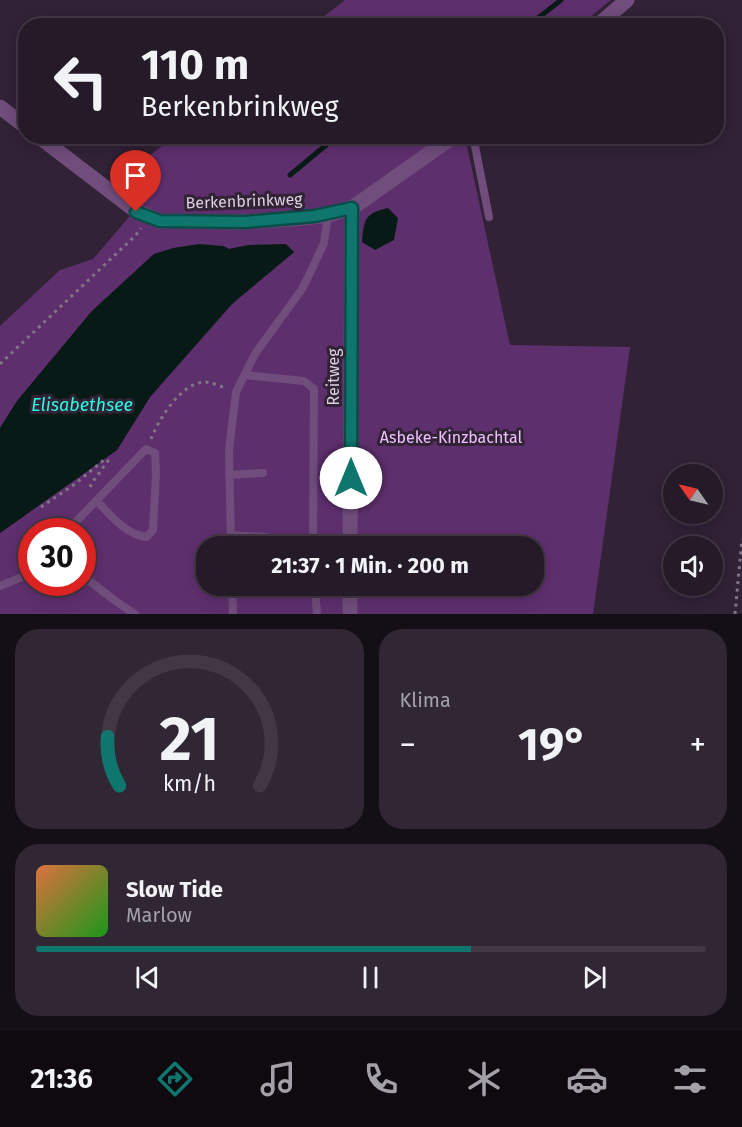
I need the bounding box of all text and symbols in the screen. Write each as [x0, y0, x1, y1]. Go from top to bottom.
text: 110 m [141, 40, 249, 90]
icon: left [42, 42, 120, 120]
text: Berkenbrinkweg [141, 91, 339, 123]
pin [110, 150, 161, 212]
icon: arrive [119, 159, 152, 192]
street label: Berkenbrinkweg [185, 189, 303, 213]
street label: Reitweg [324, 348, 343, 405]
water label: Elisabethsee [31, 394, 133, 416]
park label: Asbeke-Kinzbachtal [380, 428, 522, 447]
position arrow [319, 446, 383, 510]
north arrow [663, 464, 723, 524]
map controls [663, 464, 723, 596]
speed limit sign: 30 [18, 518, 96, 596]
button: sound [663, 536, 723, 596]
text: 21:37 · 1 Min. · 200 m [271, 552, 469, 579]
text: Klima [400, 688, 451, 712]
text: 21 [159, 702, 219, 777]
text: 19° [518, 718, 588, 772]
text: − [400, 725, 416, 765]
text: + [690, 725, 706, 765]
text: km/h [163, 771, 216, 797]
text: Slow Tide [126, 876, 223, 903]
text: Marlow [126, 903, 192, 927]
icon: previous [131, 961, 164, 994]
icon: pause [354, 961, 387, 994]
icon: next [578, 961, 611, 994]
icon: directions [154, 1058, 196, 1100]
icon: music [257, 1058, 299, 1100]
icon: phone [360, 1058, 402, 1100]
icon: climate [463, 1058, 505, 1100]
icon: car [566, 1058, 608, 1100]
icon: filters [669, 1058, 711, 1100]
text: 21:36 [31, 1063, 93, 1095]

